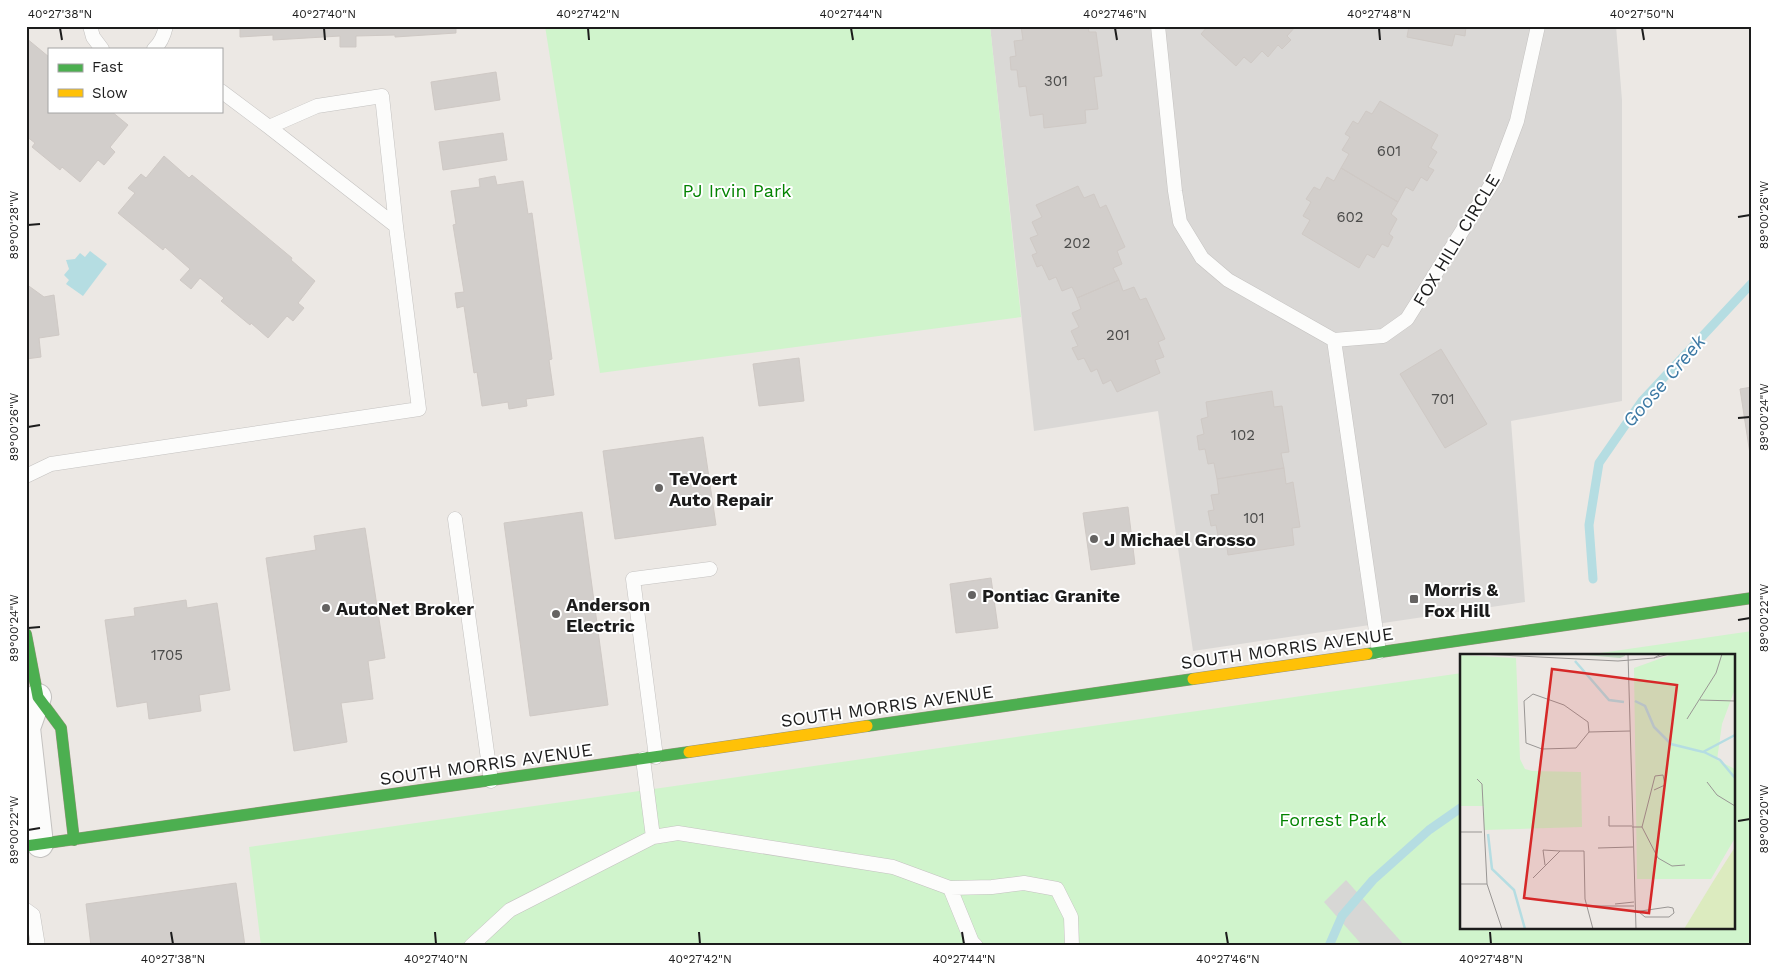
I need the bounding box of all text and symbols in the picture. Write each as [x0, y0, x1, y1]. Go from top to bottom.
text: 40°27'38"N [28, 7, 92, 21]
text: 40°27'40"N [292, 7, 356, 21]
text: 40°27'42"N [556, 7, 620, 21]
text: 40°27'44"N [819, 7, 883, 21]
text: 40°27'46"N [1083, 7, 1147, 21]
text: 40°27'48"N [1347, 7, 1411, 21]
text: 40°27'50"N [1610, 7, 1674, 21]
legend [48, 48, 222, 112]
text: Fast [92, 58, 124, 76]
house number: 301 [1044, 72, 1068, 90]
text: Slow [92, 84, 128, 102]
house number: 601 [1377, 142, 1401, 160]
street label: FOX HILL CIRCLE [1408, 170, 1504, 310]
park label: PJ Irvin Park [683, 180, 791, 201]
text: 89°00'26"W [1757, 180, 1771, 249]
text: 89°00'28"W [7, 190, 21, 259]
house number: 602 [1336, 208, 1364, 226]
house number: 202 [1064, 234, 1090, 252]
house number: 201 [1106, 326, 1130, 344]
water label: Goose Creek [1618, 330, 1711, 432]
text: 89°00'24"W [1757, 383, 1771, 451]
house number: 701 [1431, 390, 1455, 408]
text: 89°00'26"W [7, 392, 21, 461]
house number: 102 [1231, 426, 1255, 444]
place label: TeVoert Auto Repair [669, 468, 774, 510]
marker: TeVoert Auto Repair [653, 482, 665, 494]
house number: 101 [1243, 509, 1265, 527]
place label: J Michael Grosso [1104, 529, 1256, 550]
marker: J Michael Grosso [1088, 533, 1100, 545]
place label: Morris & Fox Hill [1424, 579, 1499, 621]
text: 89°00'22"W [1757, 583, 1771, 652]
place label: Pontiac Granite [982, 585, 1120, 606]
marker: Pontiac Granite [966, 589, 978, 601]
marker: Morris & Fox Hill [1408, 593, 1420, 605]
text: 89°00'24"W [7, 594, 21, 662]
place label: Anderson Electric [566, 594, 650, 636]
place label: AutoNet Broker [336, 598, 474, 619]
marker: AutoNet Broker [320, 602, 332, 614]
marker: Anderson Electric [550, 608, 562, 620]
street label: SOUTH MORRIS AVENUE [1179, 623, 1395, 673]
house number: 1705 [151, 646, 183, 664]
inset map [1460, 654, 1736, 930]
street label: SOUTH MORRIS AVENUE [779, 681, 995, 731]
street label: SOUTH MORRIS AVENUE [378, 739, 594, 789]
text: 89°00'20"W [1757, 784, 1771, 853]
text: 89°00'22"W [7, 795, 21, 864]
park label: Forrest Park [1279, 809, 1387, 830]
text: 40°27'38"N [141, 952, 205, 966]
text: 40°27'40"N [404, 952, 468, 966]
text: 40°27'42"N [668, 952, 732, 966]
text: 40°27'44"N [932, 952, 996, 966]
text: 40°27'46"N [1196, 952, 1260, 966]
text: 40°27'48"N [1459, 952, 1523, 966]

